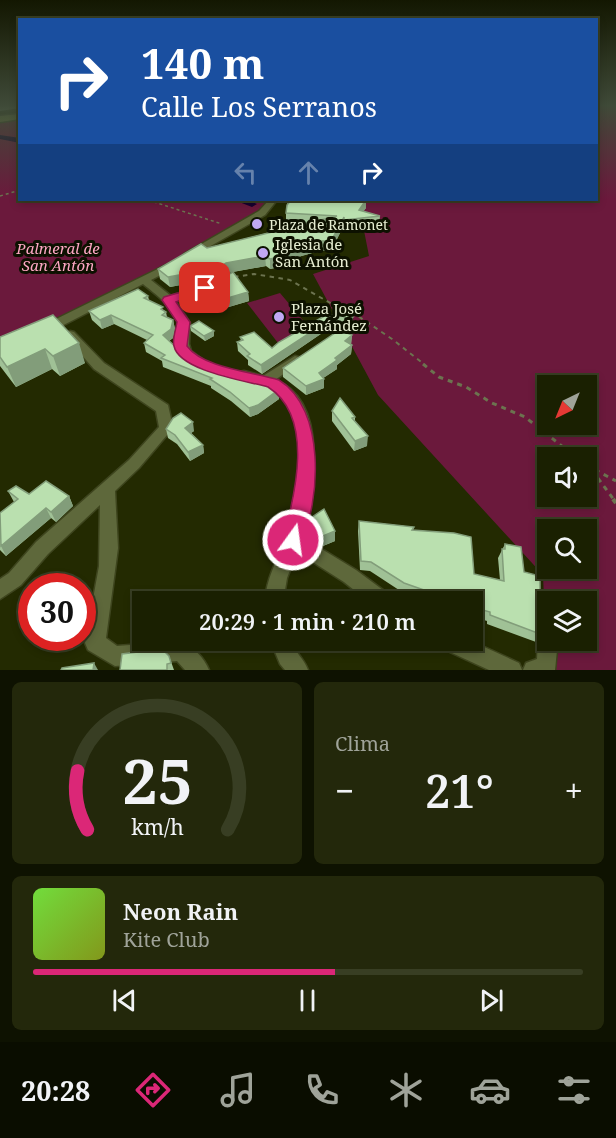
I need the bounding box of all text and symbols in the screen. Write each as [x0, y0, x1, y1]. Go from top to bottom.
text: 140 m [141, 34, 265, 91]
icon: right [42, 42, 120, 120]
text: Calle Los Serranos [141, 88, 377, 125]
icon: left [229, 156, 262, 189]
icon: ahead [292, 156, 325, 189]
icon: right [355, 156, 388, 189]
place label: Plaza de Ramonet [269, 215, 388, 234]
marker: Plaza de Ramonet [250, 217, 264, 231]
place label: Iglesia de San Antón [275, 234, 349, 271]
park label: Palmeral de San Antón [15, 238, 100, 275]
marker: Iglesia de San Antón [256, 246, 270, 260]
pin [179, 262, 230, 313]
icon: arrive [188, 271, 221, 304]
place label: Plaza José Fernández [291, 298, 367, 335]
marker: Plaza José Fernández [272, 310, 286, 324]
north arrow [537, 375, 597, 435]
map controls [537, 375, 597, 651]
button: sound [537, 447, 597, 507]
position arrow [261, 508, 325, 572]
button: search [537, 519, 597, 579]
speed limit sign: 30 [18, 573, 96, 651]
button: layers [537, 591, 597, 651]
text: 20:29 · 1 min · 210 m [199, 606, 416, 636]
text: Clima [335, 730, 390, 757]
text: 25 [122, 737, 192, 822]
text: 21° [425, 760, 494, 821]
text: − [335, 768, 354, 813]
text: + [565, 768, 583, 813]
text: km/h [131, 812, 184, 841]
text: Neon Rain [123, 896, 238, 926]
text: Kite Club [123, 926, 210, 953]
icon: previous [108, 984, 141, 1017]
icon: pause [291, 984, 324, 1017]
icon: next [475, 984, 508, 1017]
icon: directions [132, 1069, 174, 1111]
icon: music [217, 1069, 259, 1111]
icon: phone [301, 1069, 343, 1111]
icon: climate [385, 1069, 427, 1111]
icon: car [469, 1069, 511, 1111]
icon: filters [553, 1069, 595, 1111]
text: 20:28 [21, 1072, 90, 1109]

